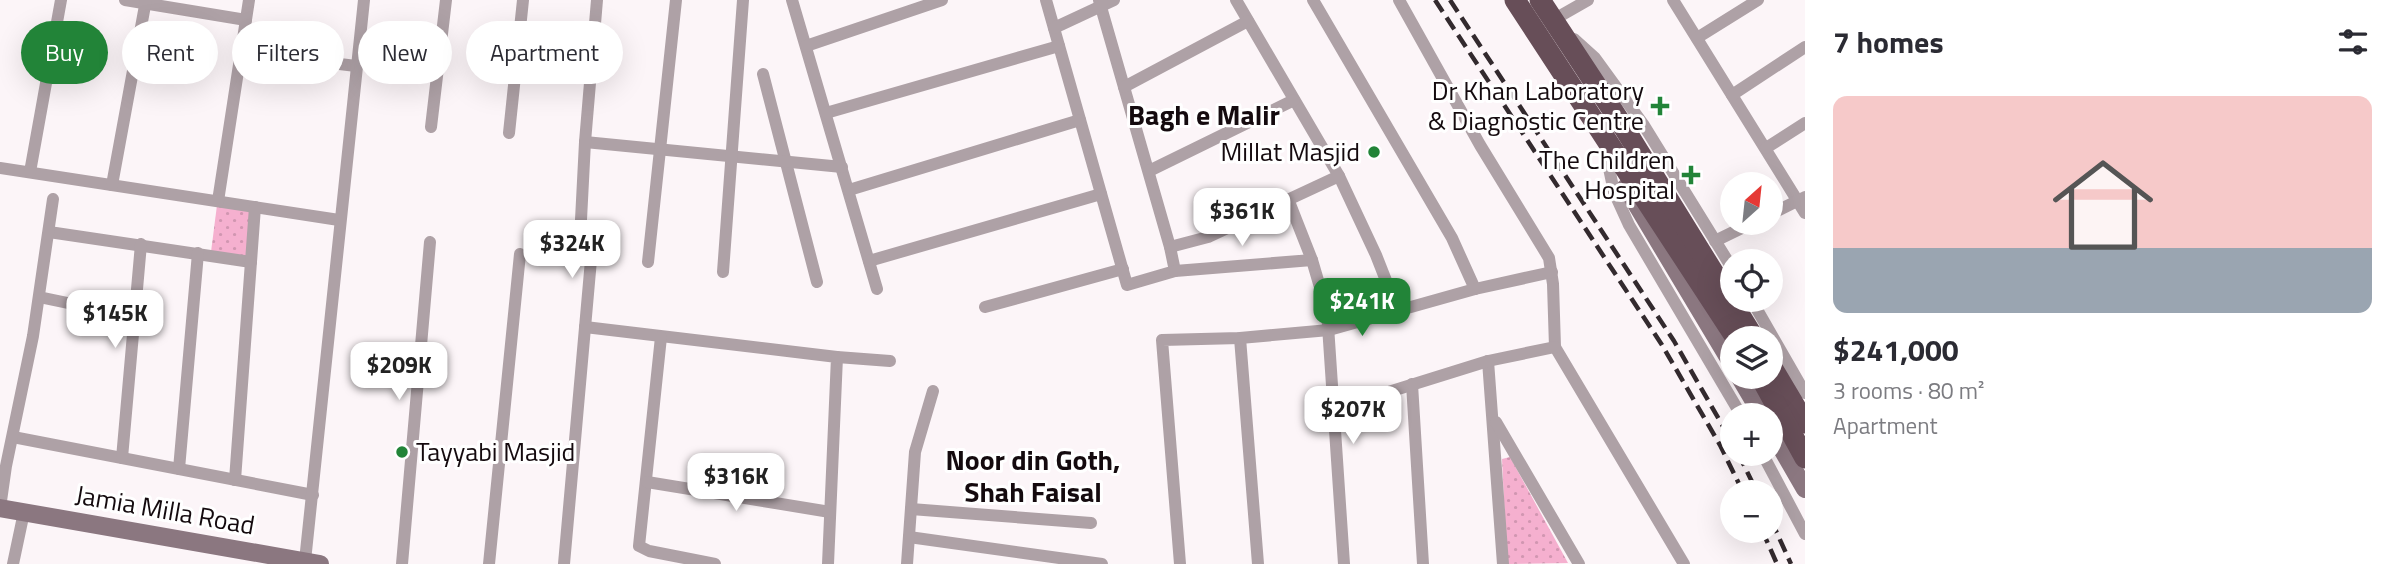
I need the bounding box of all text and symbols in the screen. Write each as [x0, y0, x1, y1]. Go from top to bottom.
text: 7 homes [1833, 19, 1944, 65]
chip: Buy [21, 21, 108, 84]
chip: Rent [122, 21, 218, 84]
chip: Filters [232, 21, 344, 84]
chip: New [358, 21, 452, 84]
chip: Apartment [466, 21, 623, 84]
icon: filters [2334, 23, 2372, 61]
place label: Dr Khan Laboratory & Diagnostic Centre [1428, 71, 1644, 140]
district label: Bagh e Malir [1128, 93, 1280, 136]
marker: Dr Khan Laboratory & Diagnostic Centre [1650, 96, 1670, 116]
place label: Millat Masjid [1220, 132, 1360, 171]
place label: The Children Hospital [1539, 140, 1675, 209]
icon: home [2040, 142, 2166, 268]
marker: Millat Masjid [1366, 144, 1382, 160]
marker: The Children Hospital [1681, 165, 1701, 185]
north arrow [1720, 172, 1783, 234]
map controls [1720, 172, 1783, 543]
pin: $361K [1193, 188, 1291, 248]
text: $361K [1209, 193, 1275, 228]
pin: $324K [523, 220, 621, 280]
text: $324K [539, 225, 605, 260]
button: locate [1720, 249, 1783, 312]
pin: $241K [1313, 278, 1411, 338]
text: $241K [1329, 283, 1395, 318]
pin: $145K [66, 290, 164, 350]
text: $145K [82, 295, 148, 330]
button: layers [1720, 326, 1783, 389]
text: $241,000 [1833, 327, 1959, 373]
pin: $209K [350, 342, 448, 402]
text: $209K [366, 347, 432, 382]
text: 3 rooms · 80 m² [1833, 373, 1984, 408]
pin: $207K [1304, 386, 1402, 446]
text: $207K [1320, 391, 1386, 426]
button: + [1720, 403, 1783, 466]
text: Apartment [1833, 408, 1938, 443]
place label: Tayyabi Masjid [416, 432, 575, 471]
district label: Noor din Goth, Shah Faisal [946, 438, 1120, 513]
marker: Tayyabi Masjid [394, 444, 410, 460]
pin: $316K [687, 454, 785, 513]
text: $316K [703, 458, 769, 493]
street label: Jamia Milla Road [72, 475, 258, 544]
button: − [1720, 480, 1783, 543]

